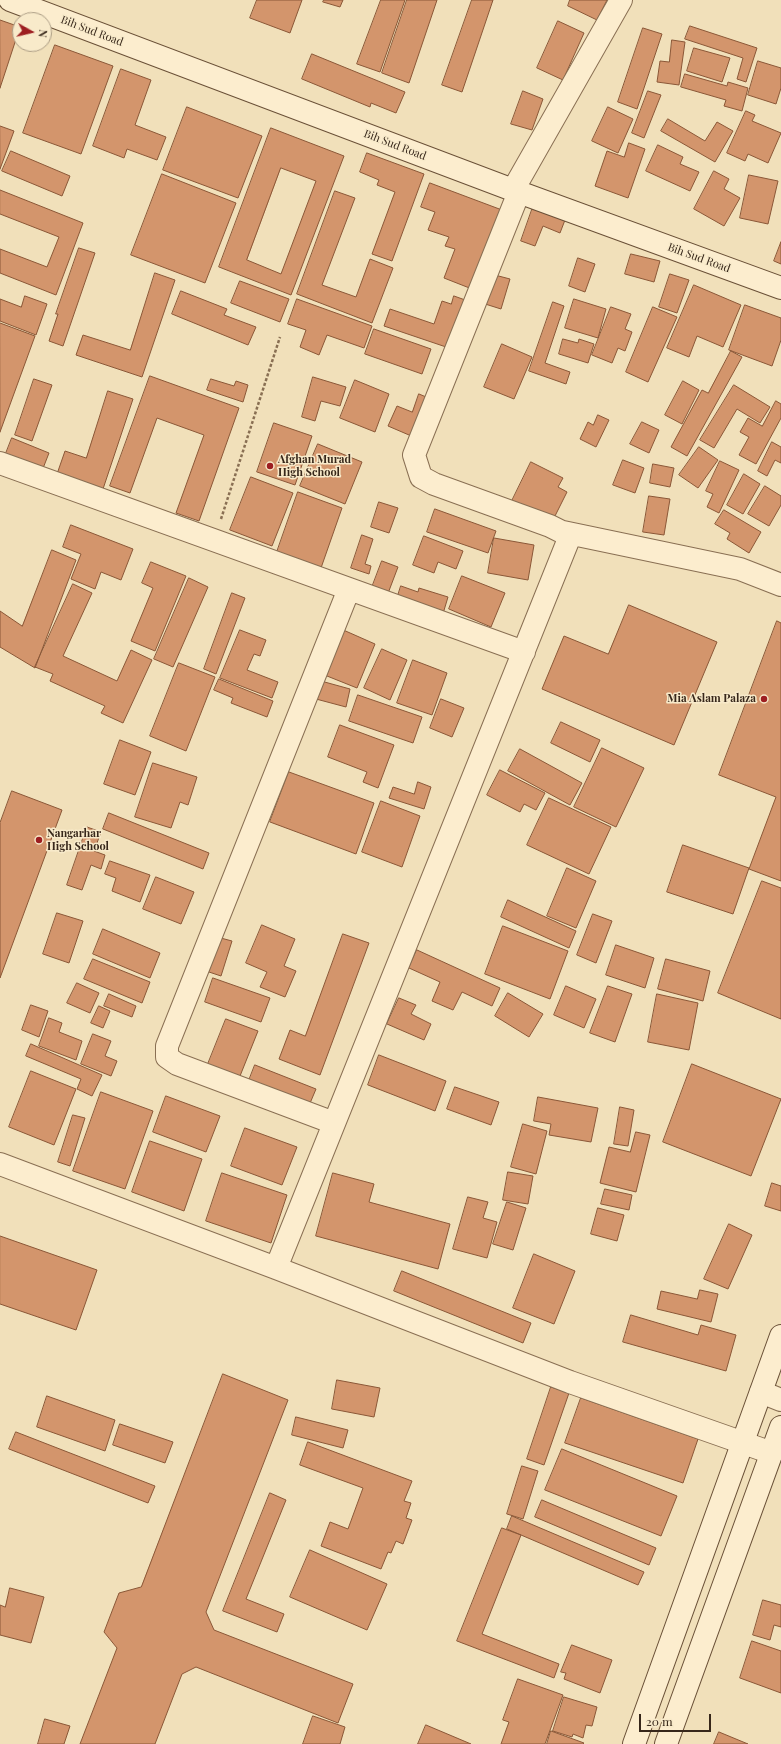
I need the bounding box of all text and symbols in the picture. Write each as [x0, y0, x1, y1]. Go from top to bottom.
north arrow [12, 12, 52, 52]
street label: Bih Sud Road [59, 13, 125, 49]
text: N [35, 29, 51, 39]
street label: Bih Sud Road [362, 127, 428, 163]
street label: Bih Sud Road [666, 241, 732, 275]
place label: Afghan Murad High School [278, 453, 351, 479]
marker: Afghan Murad High School [265, 461, 275, 471]
place label: Mia Aslam Palaza [667, 692, 756, 706]
marker: Mia Aslam Palaza [759, 694, 769, 704]
place label: Nangarhar High School [47, 827, 109, 853]
marker: Nangarhar High School [34, 835, 44, 845]
scale bar [641, 1706, 713, 1732]
text: 20 m [646, 1713, 673, 1729]

